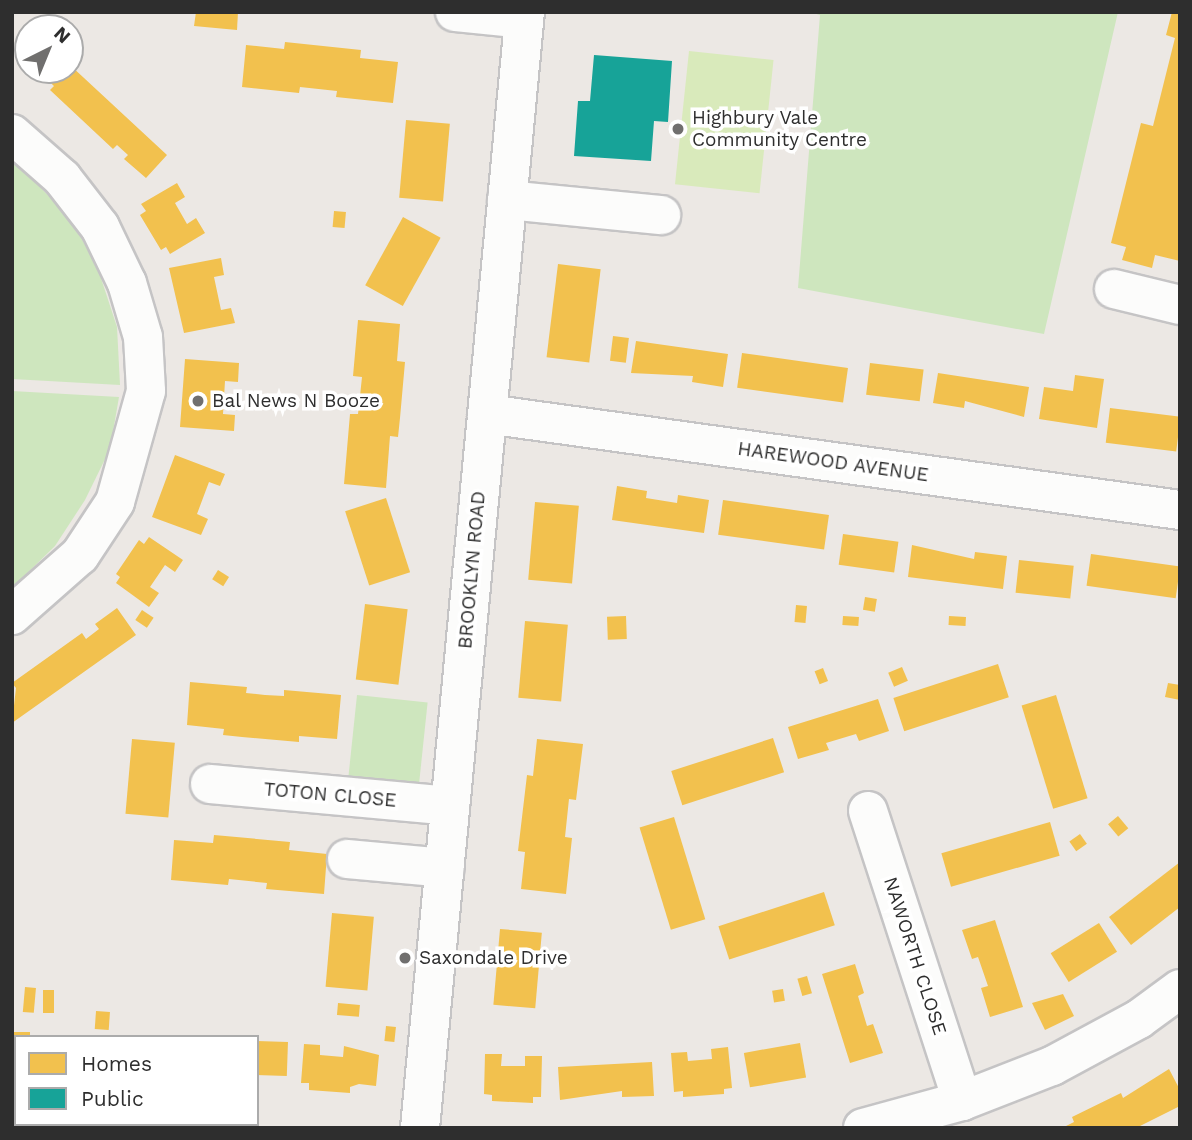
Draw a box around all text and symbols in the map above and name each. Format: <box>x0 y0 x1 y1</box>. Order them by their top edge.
north arrow <box>14 14 84 84</box>
text: N <box>49 22 75 48</box>
place label: Highbury Vale Community Centre <box>692 107 867 151</box>
marker: Highbury Vale Community Centre <box>670 121 686 137</box>
place label: Bal News N Booze <box>212 390 381 412</box>
marker: Bal News N Booze <box>190 393 206 409</box>
street label: HAREWOOD AVENUE <box>736 437 930 487</box>
street label: BROOKLYN ROAD <box>454 490 490 650</box>
street label: TOTON CLOSE <box>263 778 397 812</box>
street label: NAWORTH CLOSE <box>879 874 951 1038</box>
place label: Saxondale Drive <box>419 947 568 969</box>
marker: Saxondale Drive <box>397 950 413 966</box>
legend <box>14 1035 259 1126</box>
text: Homes <box>81 1051 152 1076</box>
text: Public <box>81 1086 144 1111</box>

